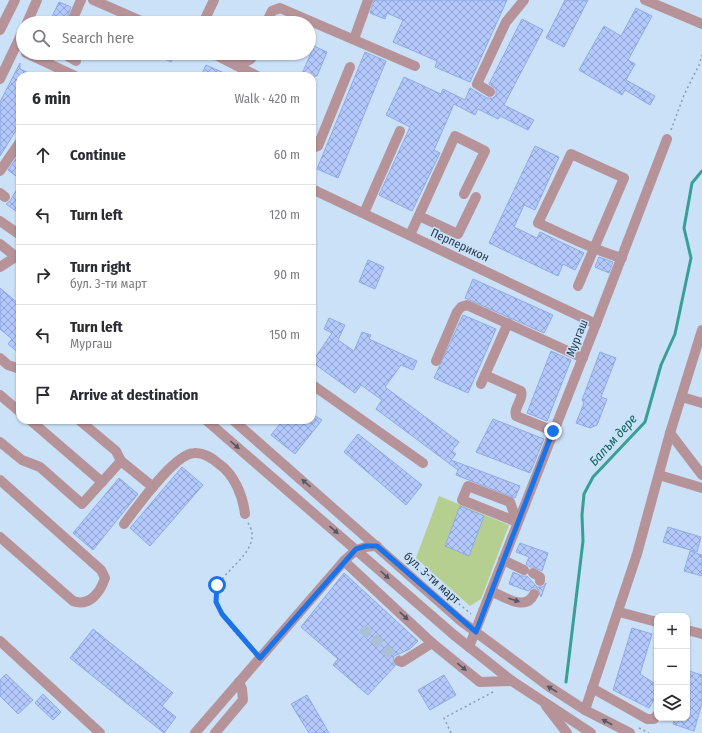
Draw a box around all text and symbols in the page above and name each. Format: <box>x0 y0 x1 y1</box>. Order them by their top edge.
search box <box>16 16 316 60</box>
icon: search <box>30 27 52 49</box>
text: Search here <box>62 29 134 47</box>
text: 6 min <box>32 88 71 109</box>
text: Walk · 420 m <box>234 91 300 106</box>
icon: ahead <box>32 144 54 166</box>
text: Continue <box>70 146 126 164</box>
text: 60 m <box>274 147 300 162</box>
icon: left <box>32 204 54 226</box>
text: Turn left <box>70 206 123 224</box>
text: 120 m <box>269 207 300 222</box>
street label: Перперикон <box>429 225 491 265</box>
text: Turn right <box>70 258 131 276</box>
icon: right <box>32 264 54 286</box>
text: 90 m <box>274 267 300 282</box>
text: бул. 3-ти март <box>70 276 147 291</box>
street label: Мургаш <box>563 317 591 359</box>
text: Turn left <box>70 318 123 336</box>
icon: left <box>32 324 54 346</box>
text: 150 m <box>269 327 300 342</box>
text: Мургаш <box>70 336 112 351</box>
icon: arrive <box>32 384 54 406</box>
text: Arrive at destination <box>70 386 198 404</box>
water label: Балъм дере <box>586 411 640 469</box>
route end <box>544 422 562 440</box>
one-way arrow <box>230 441 241 450</box>
one-way arrow <box>301 479 312 488</box>
one-way arrow <box>329 526 339 535</box>
street label: бул. 3-ти март <box>401 549 463 607</box>
one-way arrow <box>380 571 390 580</box>
route start <box>208 576 226 594</box>
one-way arrow <box>508 597 520 603</box>
one-way arrow <box>398 612 409 621</box>
map controls <box>654 613 690 721</box>
button: + <box>654 613 690 649</box>
button: − <box>654 649 690 685</box>
one-way arrow <box>457 663 467 671</box>
one-way arrow <box>546 685 558 692</box>
button: layers <box>654 685 690 721</box>
one-way arrow <box>601 718 613 725</box>

